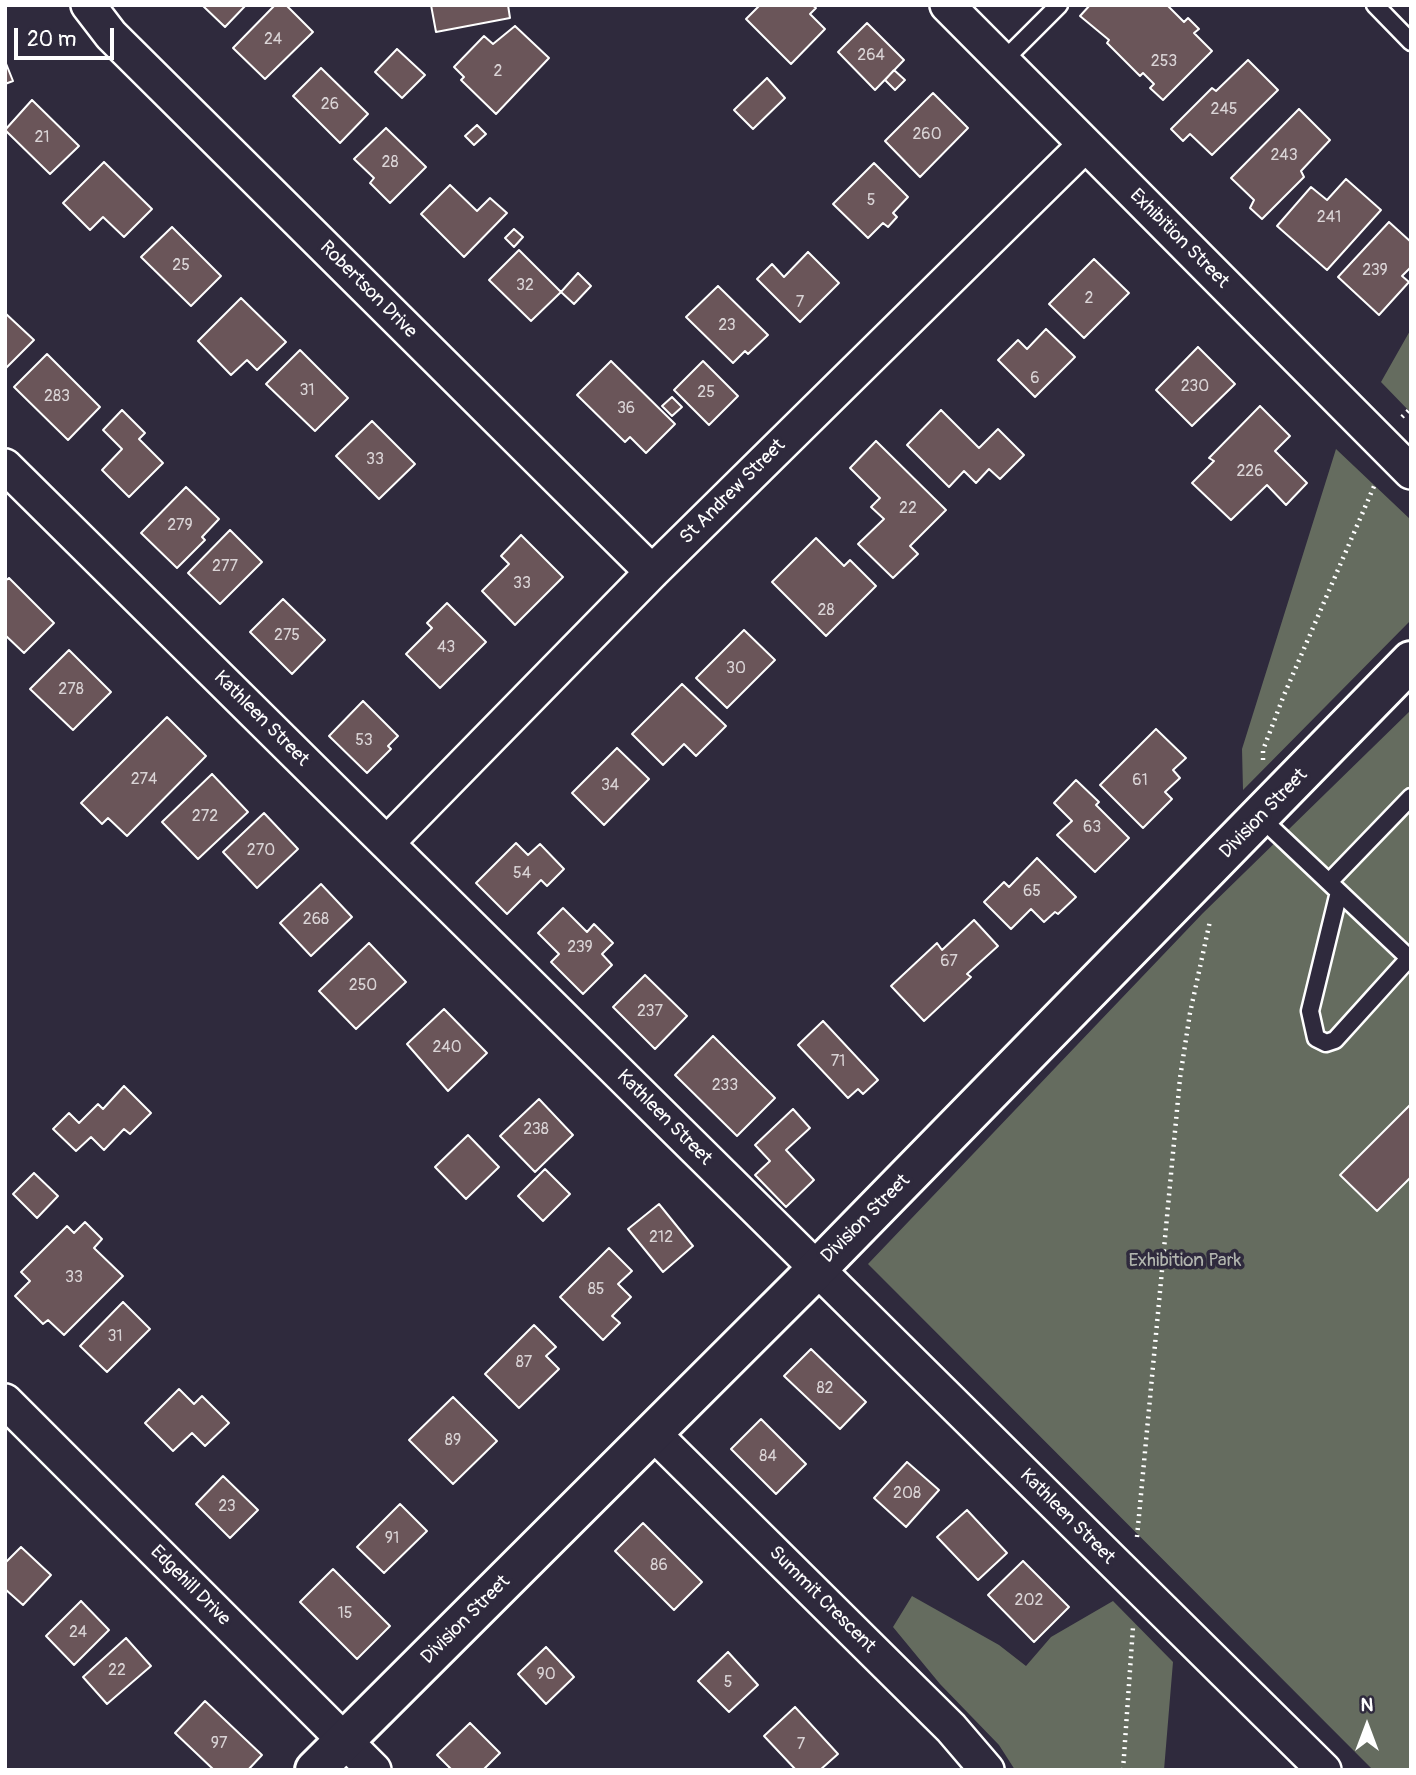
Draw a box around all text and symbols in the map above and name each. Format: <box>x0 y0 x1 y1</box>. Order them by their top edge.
scale bar <box>18 14 117 58</box>
text: 20 m <box>27 26 76 53</box>
house number: 24 <box>264 30 282 50</box>
house number: 264 <box>857 46 885 66</box>
house number: 253 <box>1151 52 1177 72</box>
house number: 2 <box>494 62 502 82</box>
house number: 26 <box>321 95 339 115</box>
house number: 245 <box>1211 100 1237 120</box>
house number: 260 <box>912 125 942 145</box>
house number: 21 <box>34 128 50 148</box>
house number: 243 <box>1270 146 1298 166</box>
house number: 28 <box>381 153 399 173</box>
street label: Exhibition Street <box>1125 185 1233 293</box>
house number: 5 <box>867 191 875 211</box>
house number: 241 <box>1317 208 1341 228</box>
street label: Robertson Drive <box>315 237 421 343</box>
house number: 25 <box>172 256 190 276</box>
house number: 239 <box>1362 261 1388 281</box>
house number: 32 <box>516 276 534 296</box>
house number: 2 <box>1085 289 1093 309</box>
house number: 7 <box>796 293 804 313</box>
house number: 23 <box>718 316 736 336</box>
house number: 6 <box>1030 369 1040 389</box>
house number: 230 <box>1181 377 1209 397</box>
house number: 31 <box>299 381 315 401</box>
house number: 25 <box>697 383 715 403</box>
house number: 283 <box>44 387 70 407</box>
house number: 36 <box>617 399 635 419</box>
street label: St Andrew Street <box>676 435 790 549</box>
house number: 33 <box>366 450 384 470</box>
house number: 226 <box>1236 462 1264 482</box>
house number: 22 <box>899 499 917 519</box>
house number: 279 <box>167 516 193 536</box>
house number: 277 <box>212 557 238 577</box>
house number: 33 <box>513 574 531 594</box>
house number: 28 <box>817 601 835 621</box>
house number: 275 <box>274 626 300 646</box>
house number: 43 <box>437 638 455 658</box>
house number: 30 <box>726 659 746 679</box>
street label: Kathleen Street <box>209 667 313 771</box>
house number: 278 <box>58 680 84 700</box>
house number: 53 <box>355 731 373 751</box>
street label: Division Street <box>1215 764 1313 864</box>
house number: 274 <box>131 770 157 790</box>
house number: 61 <box>1132 771 1148 791</box>
house number: 34 <box>601 776 619 796</box>
house number: 272 <box>192 807 218 827</box>
house number: 63 <box>1083 818 1101 838</box>
house number: 270 <box>247 841 275 861</box>
house number: 54 <box>513 864 531 884</box>
house number: 65 <box>1023 882 1041 902</box>
house number: 268 <box>303 910 329 930</box>
house number: 239 <box>567 938 593 958</box>
house number: 67 <box>940 952 958 972</box>
house number: 250 <box>349 976 377 996</box>
house number: 237 <box>637 1002 663 1022</box>
house number: 240 <box>432 1038 462 1058</box>
house number: 71 <box>831 1052 845 1072</box>
street label: Kathleen Street <box>612 1066 716 1170</box>
house number: 233 <box>712 1076 738 1096</box>
house number: 238 <box>523 1120 549 1140</box>
street label: Division Street <box>817 1170 915 1268</box>
house number: 212 <box>649 1228 673 1248</box>
park label: Exhibition Park <box>1129 1250 1241 1272</box>
house number: 33 <box>65 1268 83 1288</box>
house number: 85 <box>588 1280 604 1300</box>
house number: 31 <box>107 1327 123 1347</box>
house number: 87 <box>516 1353 532 1373</box>
house number: 82 <box>816 1379 834 1399</box>
house number: 89 <box>445 1431 461 1451</box>
house number: 84 <box>759 1447 777 1467</box>
street label: Kathleen Street <box>1015 1465 1119 1569</box>
house number: 208 <box>893 1484 921 1504</box>
house number: 23 <box>218 1497 236 1517</box>
house number: 91 <box>385 1529 399 1549</box>
street label: Edgehill Drive <box>145 1541 235 1631</box>
street label: Summit Crescent <box>764 1542 880 1658</box>
house number: 86 <box>650 1556 668 1576</box>
street label: Division Street <box>417 1571 515 1669</box>
house number: 202 <box>1015 1591 1043 1611</box>
house number: 15 <box>338 1604 352 1624</box>
house number: 24 <box>69 1623 87 1643</box>
house number: 22 <box>108 1661 126 1681</box>
house number: 90 <box>536 1665 556 1685</box>
house number: 5 <box>724 1673 732 1693</box>
north arrow <box>1332 1691 1402 1761</box>
text: N <box>1361 1693 1373 1717</box>
house number: 97 <box>211 1734 227 1754</box>
house number: 7 <box>797 1735 805 1755</box>

